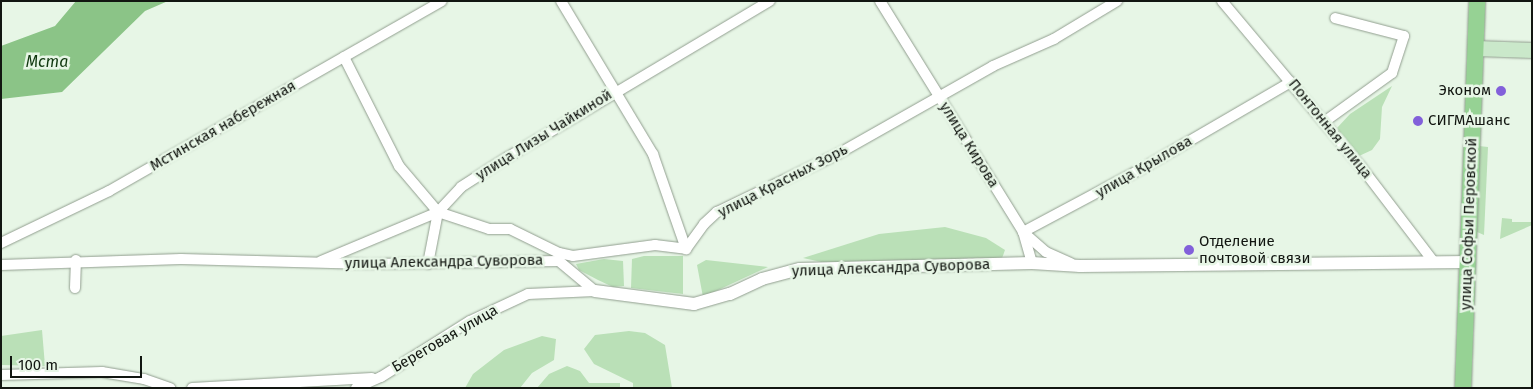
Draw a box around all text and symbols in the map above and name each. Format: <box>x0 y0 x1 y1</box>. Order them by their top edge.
water label: Мста <box>26 52 68 72</box>
street label: Понтонная улица <box>1284 76 1376 182</box>
street label: Мстинская набережная <box>147 77 299 175</box>
place label: Эконом <box>1439 82 1491 100</box>
marker: Эконом <box>1495 85 1507 97</box>
street label: улица Лизы Чайкиной <box>473 86 615 184</box>
street label: улица Кирова <box>935 99 1003 191</box>
place label: СИГМАшанс <box>1428 112 1510 130</box>
marker: СИГМАшанс <box>1412 115 1424 127</box>
street label: улица Крылова <box>1093 132 1195 202</box>
street label: улица Софьи Перовской <box>1457 137 1481 311</box>
street label: улица Красных Зорь <box>715 141 851 221</box>
place label: Отделение почтовой связи <box>1199 232 1311 267</box>
marker: Отделение почтовой связи <box>1183 244 1195 256</box>
street label: улица Александра Суворова <box>345 251 543 273</box>
street label: улица Александра Суворова <box>791 256 991 280</box>
street label: Береговая улица <box>389 301 501 377</box>
scale bar <box>12 346 145 378</box>
text: 100 m <box>18 356 58 374</box>

